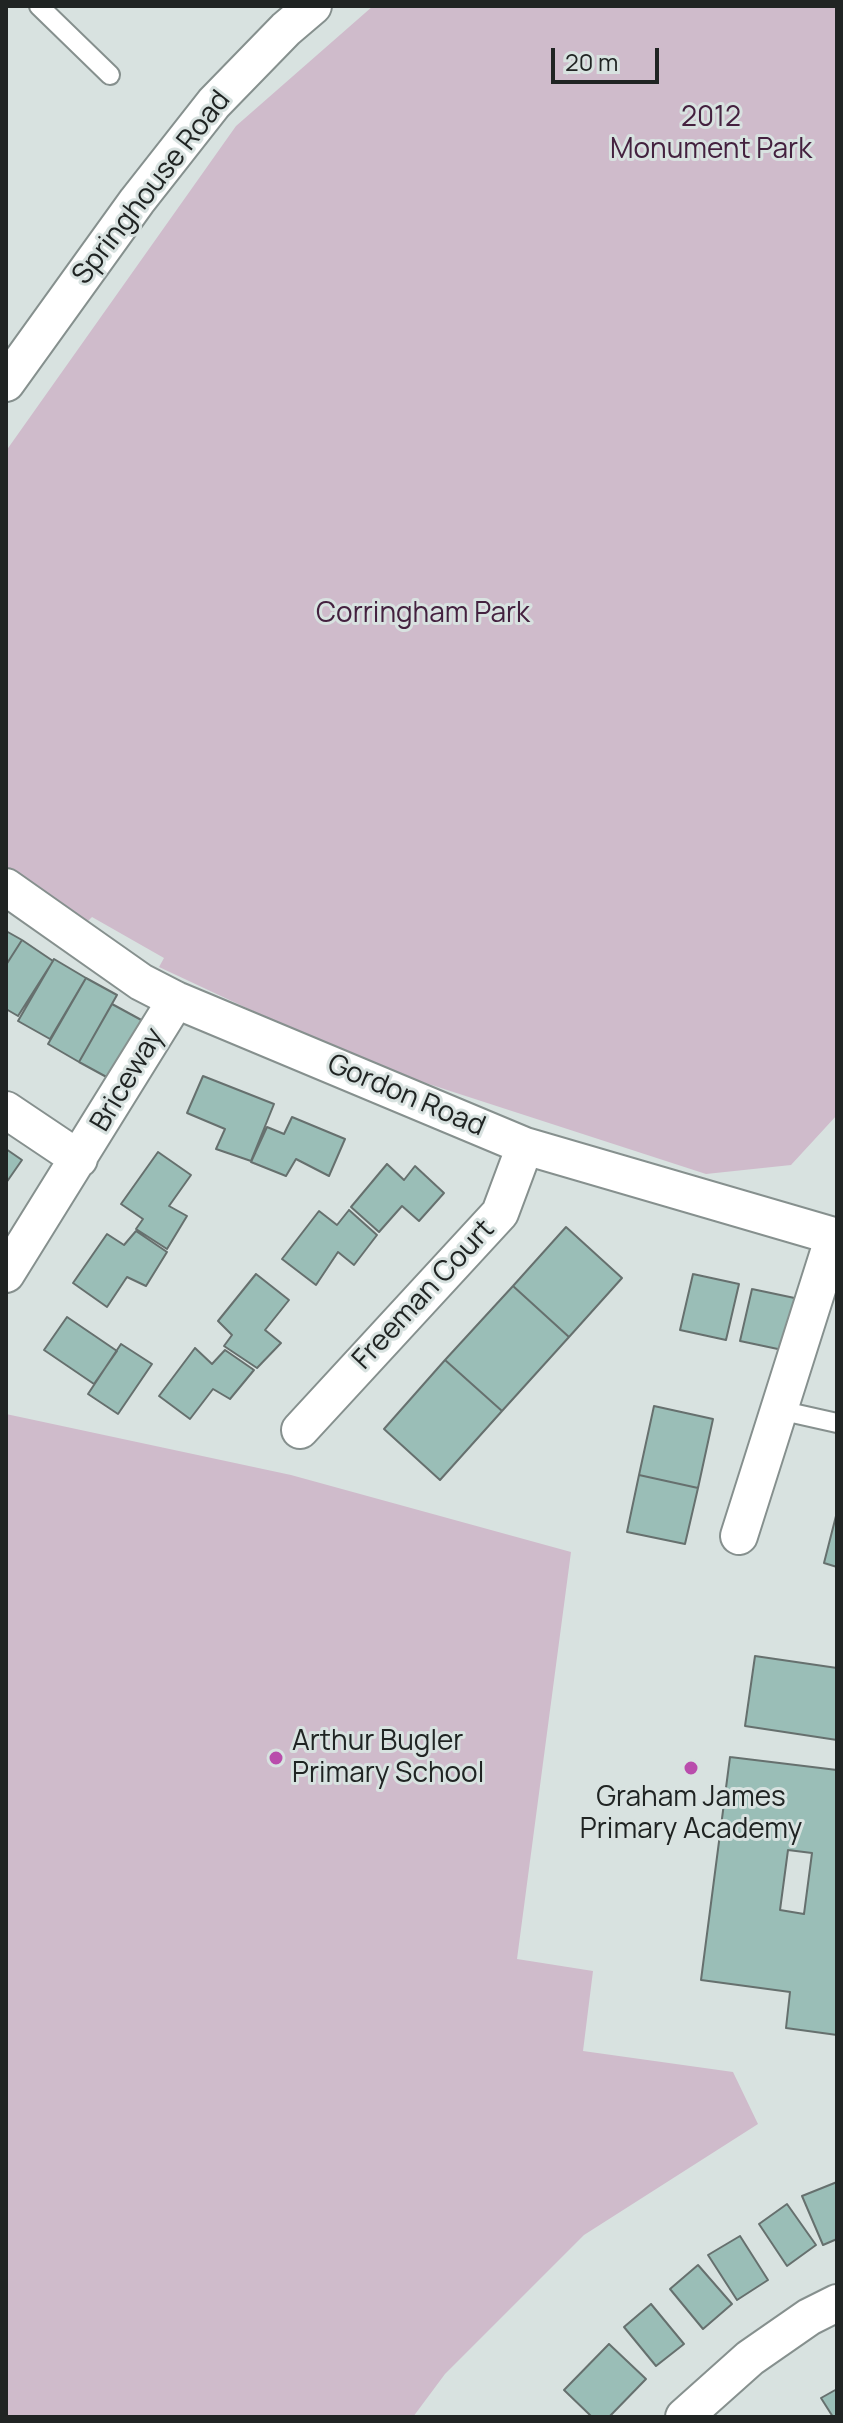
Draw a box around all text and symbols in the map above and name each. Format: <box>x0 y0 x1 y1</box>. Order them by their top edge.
scale bar <box>555 32 663 82</box>
text: 20 m <box>565 45 618 78</box>
street label: Springhouse Road <box>66 84 238 292</box>
park label: 2012 Monument Park <box>610 101 812 167</box>
park label: Corringham Park <box>316 597 530 631</box>
street label: Briceway <box>84 1022 172 1138</box>
street label: Gordon Road <box>322 1048 490 1144</box>
street label: Freeman Court <box>346 1213 502 1377</box>
place label: Arthur Bugler Primary School <box>292 1725 484 1791</box>
marker: Arthur Bugler Primary School <box>267 1749 285 1767</box>
marker: Graham James Primary Academy <box>682 1759 700 1777</box>
place label: Graham James Primary Academy <box>580 1781 802 1847</box>

